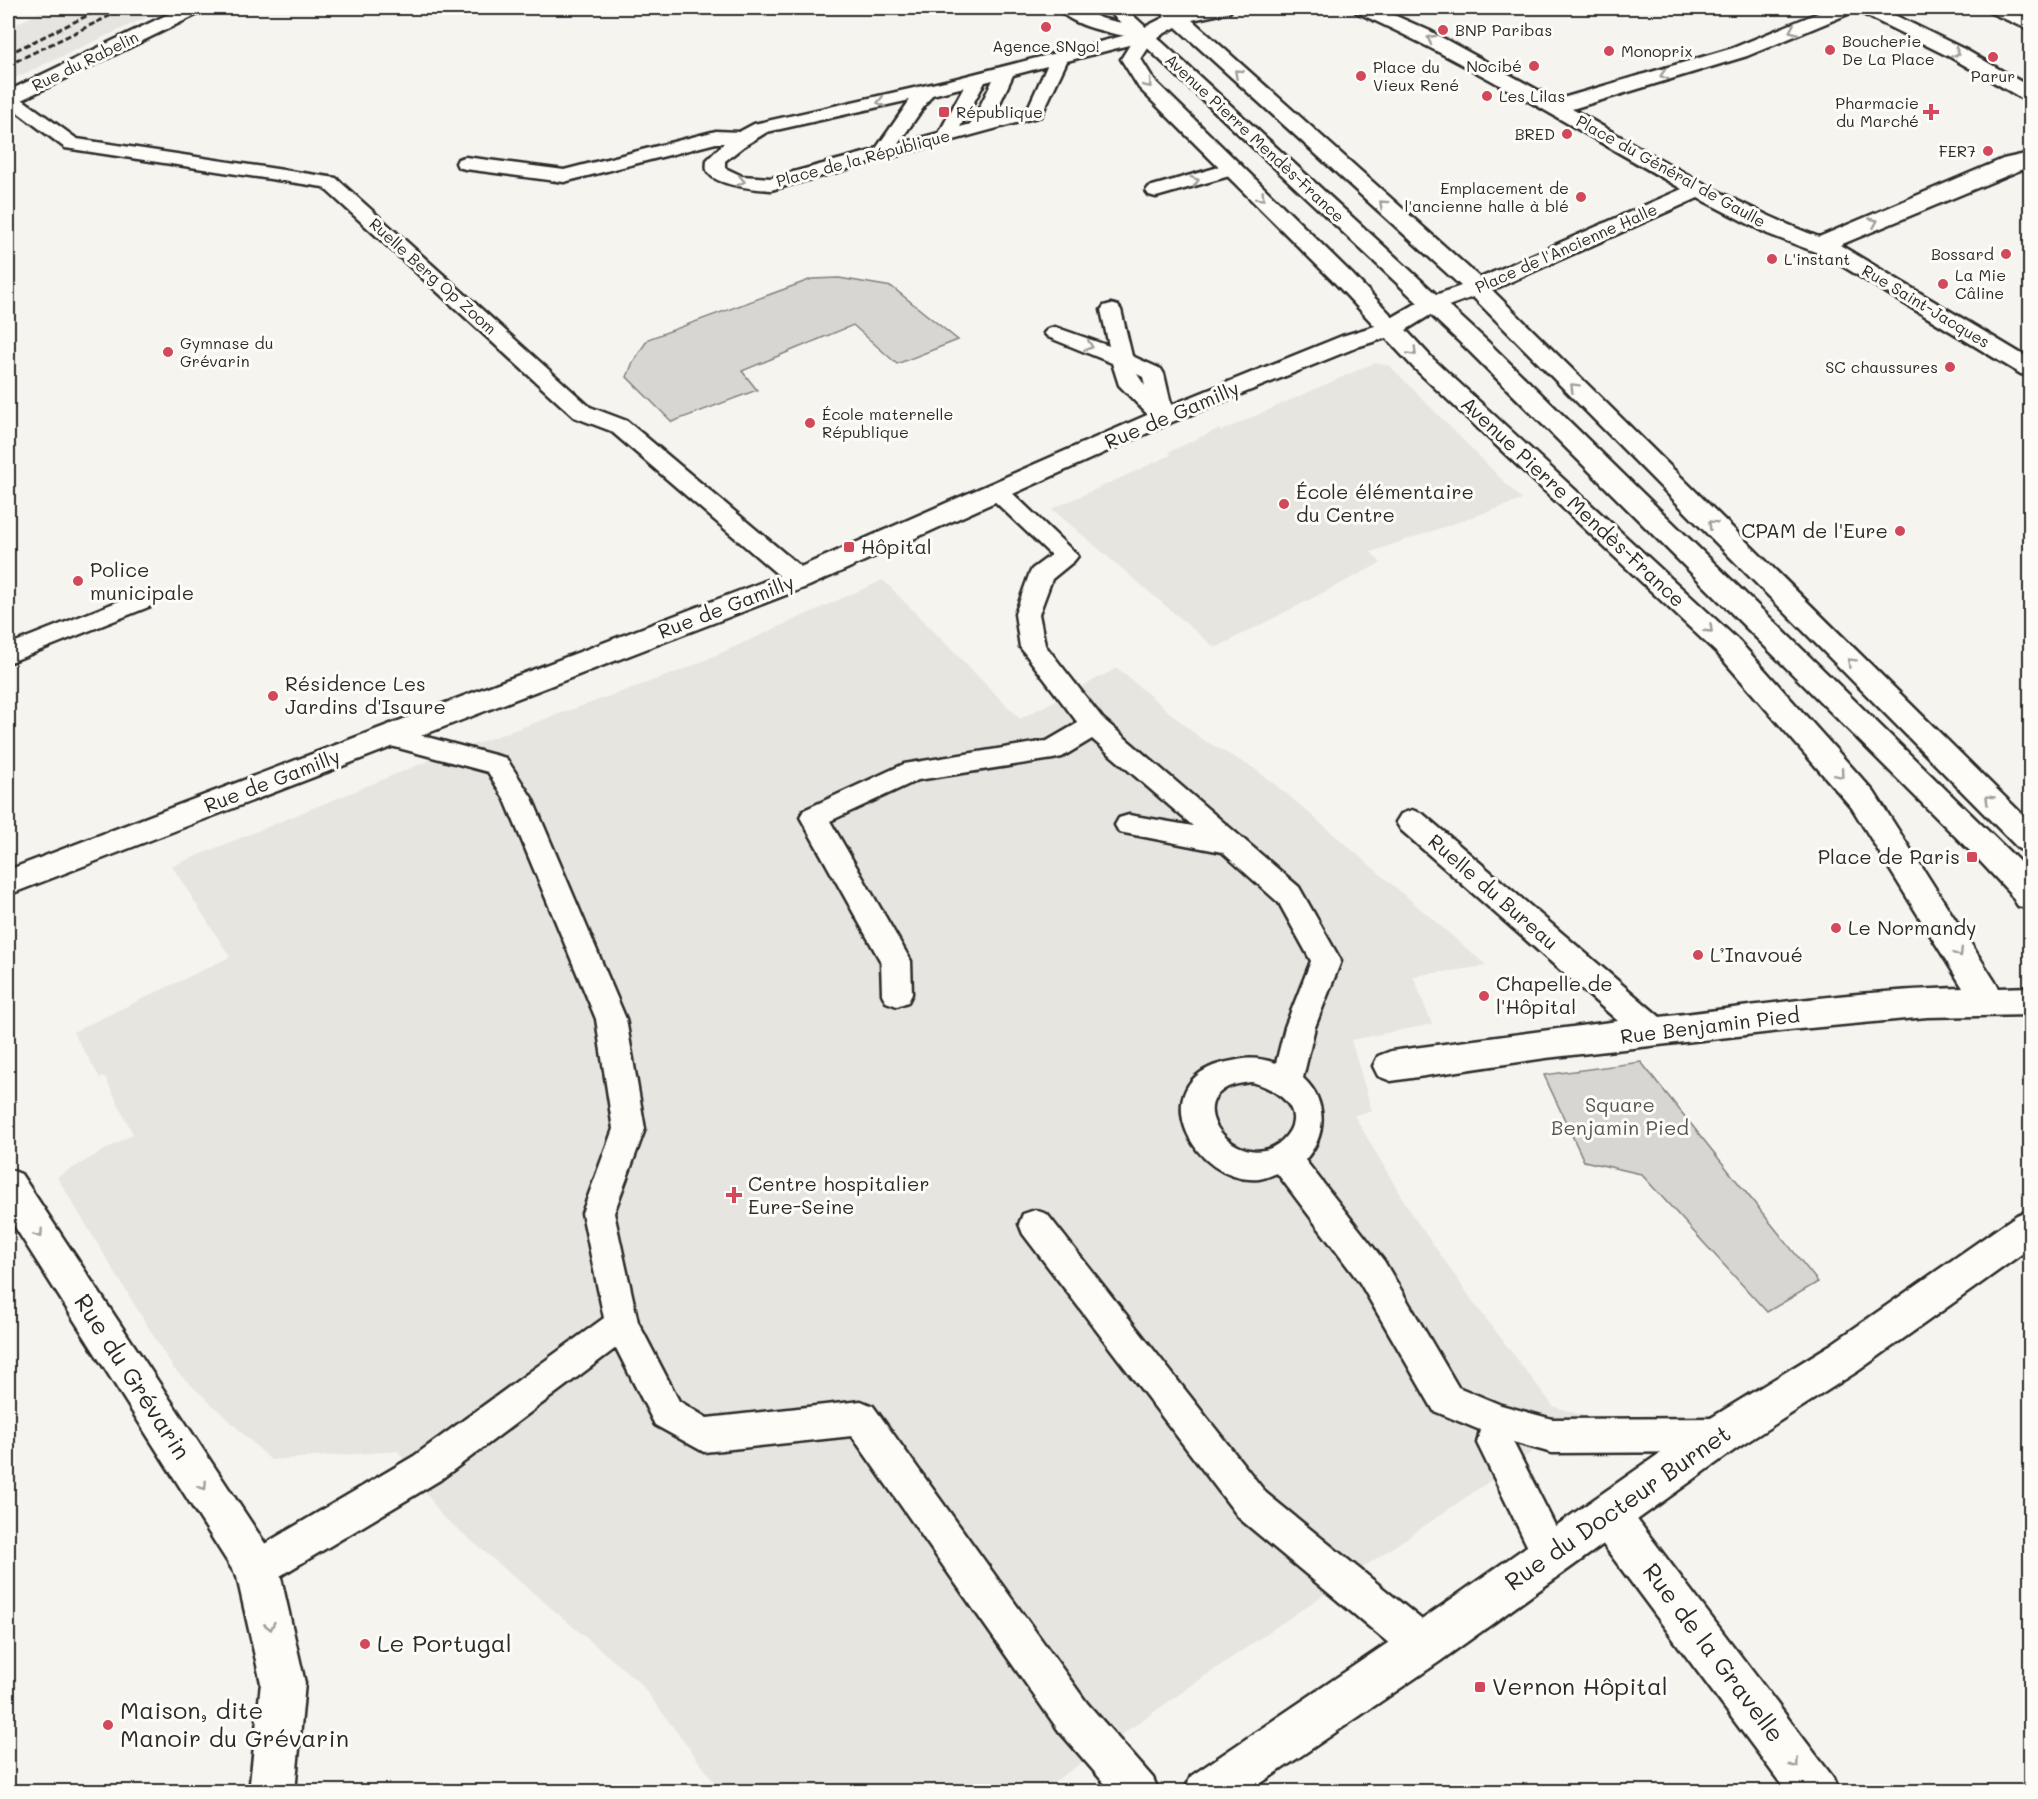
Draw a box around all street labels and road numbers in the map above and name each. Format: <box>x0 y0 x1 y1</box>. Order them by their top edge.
street label: Rue du Rabelin <box>28 26 142 95</box>
street label: Avenue Pierre Mendès-France <box>1161 49 1349 226</box>
street label: Place du Général de Gaulle <box>1573 110 1770 232</box>
street label: Place de la République <box>774 124 952 191</box>
street label: Place de l'Ancienne Halle <box>1471 198 1660 297</box>
street label: Ruelle Berg Op Zoom <box>365 213 501 338</box>
street label: Rue Saint-Jacques <box>1859 259 1994 352</box>
street label: Rue de Gamilly <box>1100 374 1243 454</box>
street label: Avenue Pierre Mendès-France <box>1456 390 1691 612</box>
street label: Rue de Gamilly <box>654 568 797 644</box>
street label: Rue de Gamilly <box>200 742 343 818</box>
street label: Ruelle du Bureau <box>1423 828 1564 955</box>
street label: Rue Benjamin Pied <box>1619 1001 1801 1049</box>
street label: Rue du Grévarin <box>68 1287 198 1465</box>
street label: Rue du Docteur Burnet <box>1498 1417 1736 1597</box>
street label: Rue de la Gravelle <box>1637 1556 1792 1748</box>

